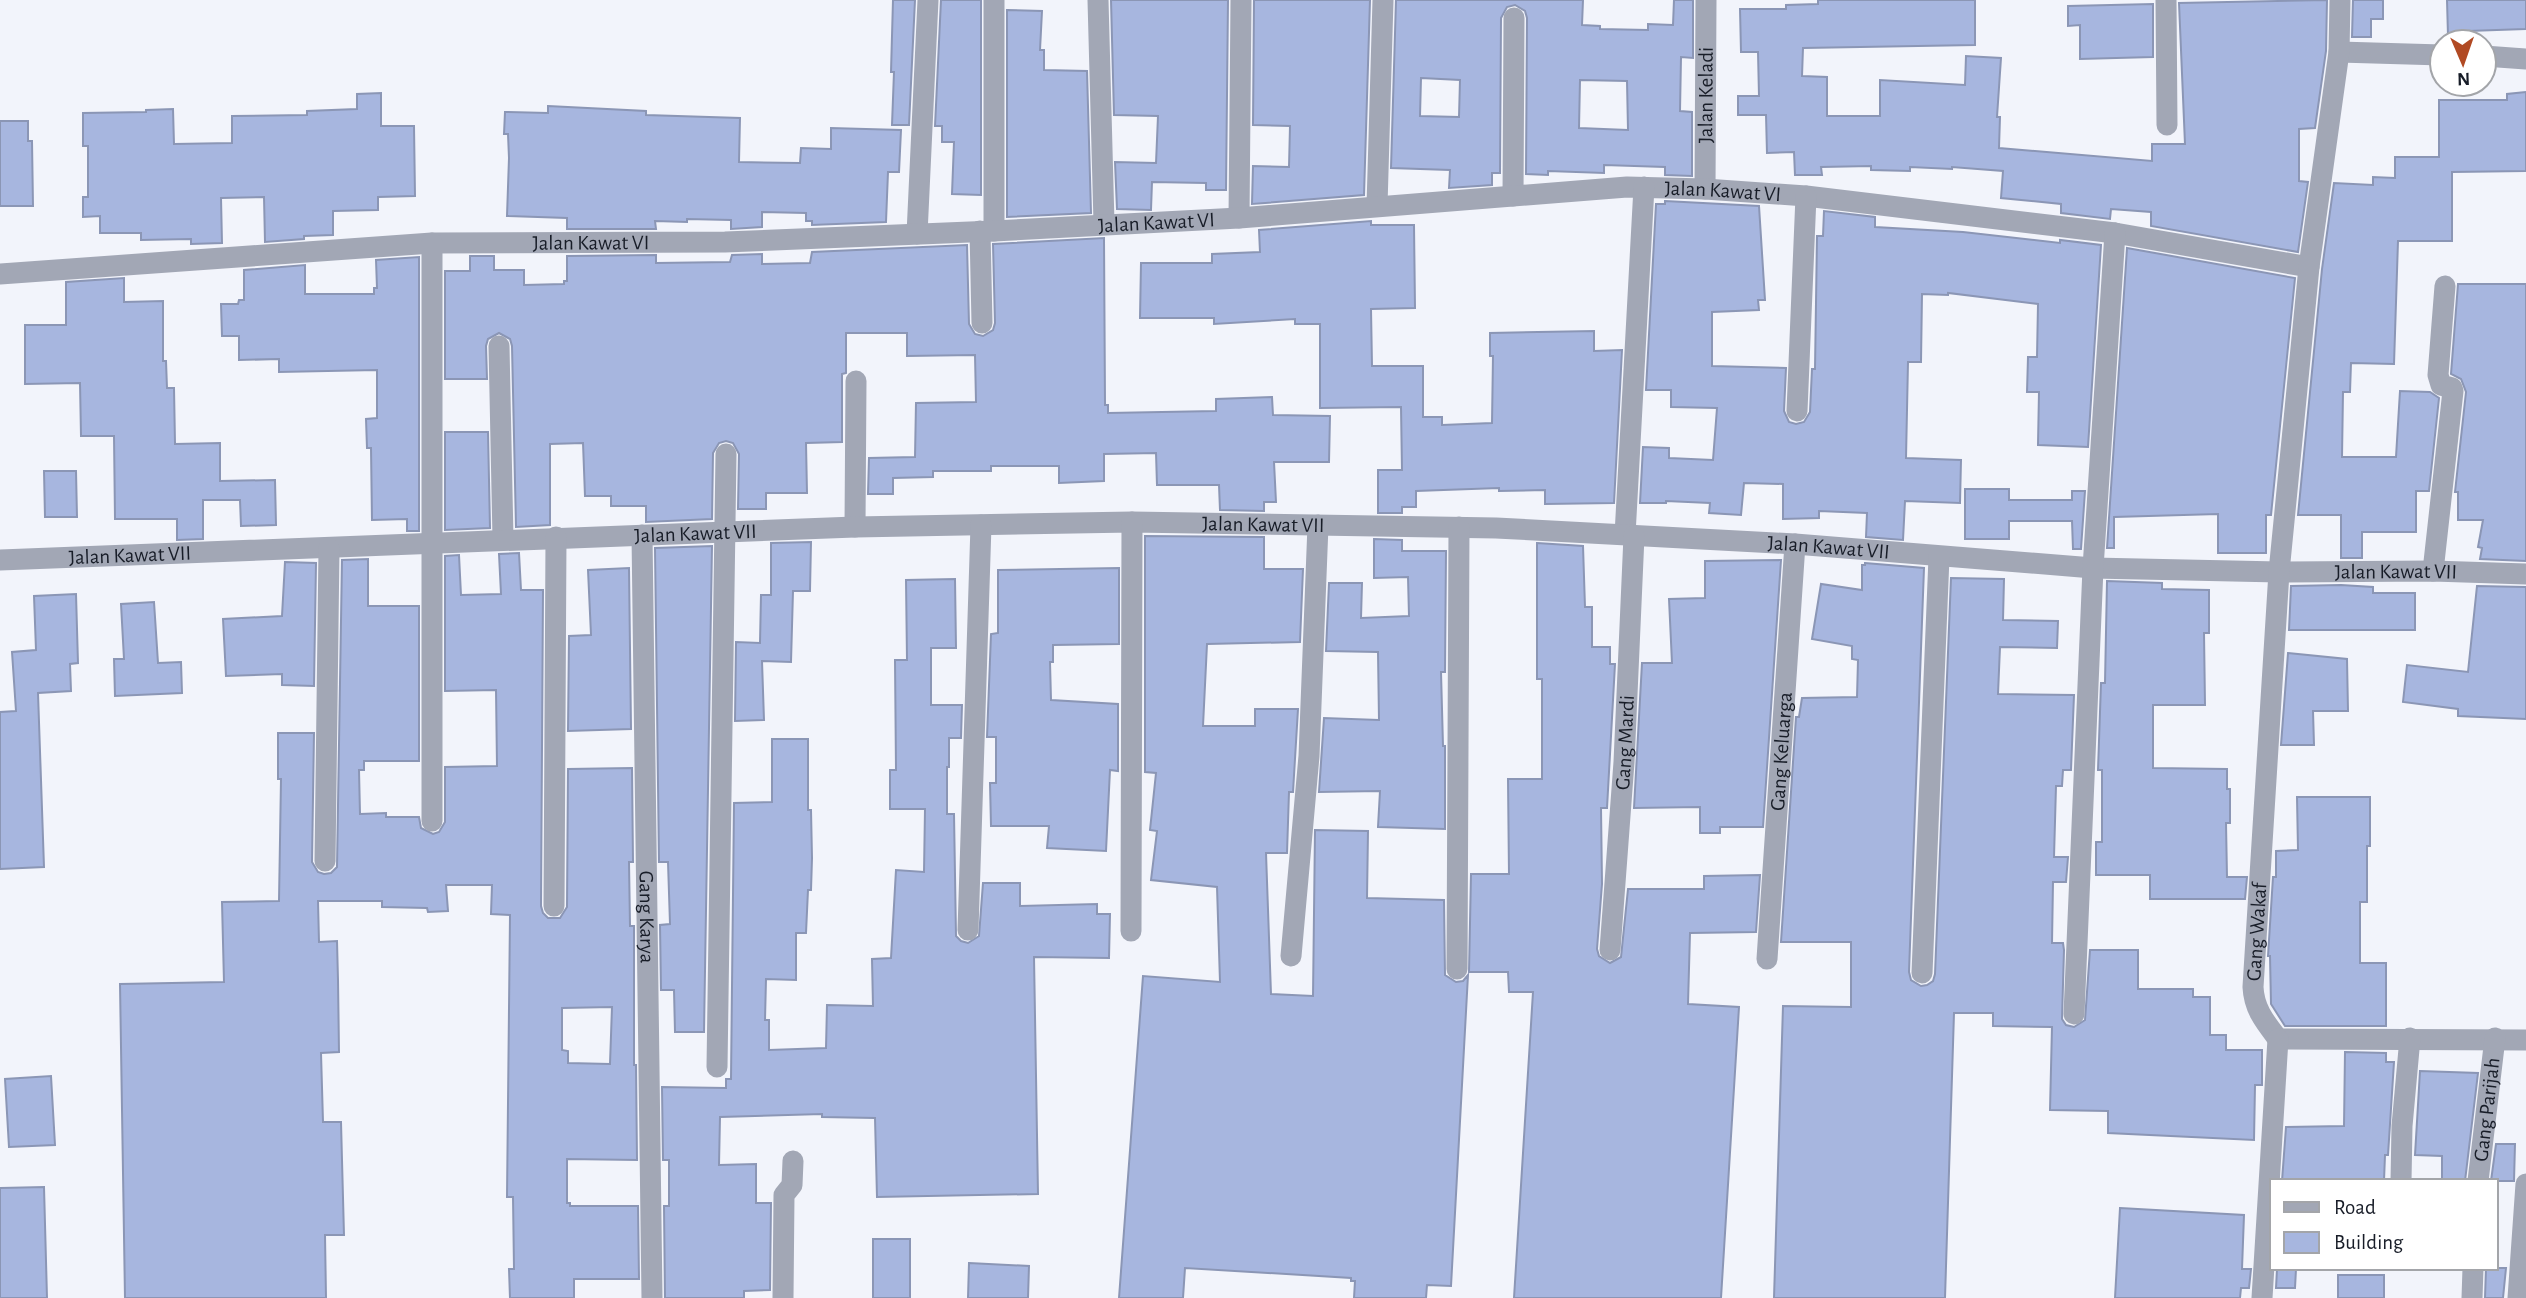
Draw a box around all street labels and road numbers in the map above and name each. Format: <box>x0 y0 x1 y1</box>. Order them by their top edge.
street label: Jalan Keladi <box>1695 47 1716 143</box>
street label: Jalan Kawat VI <box>1664 177 1782 205</box>
street label: Jalan Kawat VI <box>1098 209 1215 236</box>
street label: Jalan Kawat VI <box>532 232 649 253</box>
street label: Jalan Kawat VII <box>1202 513 1325 536</box>
street label: Jalan Kawat VII <box>634 520 757 546</box>
street label: Jalan Kawat VII <box>1767 532 1891 562</box>
street label: Jalan Kawat VII <box>68 542 191 568</box>
street label: Jalan Kawat VII <box>2335 560 2457 582</box>
street label: Gang Keluarga <box>1767 691 1796 812</box>
street label: Gang Mardi <box>1611 695 1637 791</box>
street label: Gang Karya <box>636 871 658 964</box>
street label: Gang Wakaf <box>2243 880 2270 982</box>
street label: Gang Parijah <box>2470 1056 2503 1163</box>

